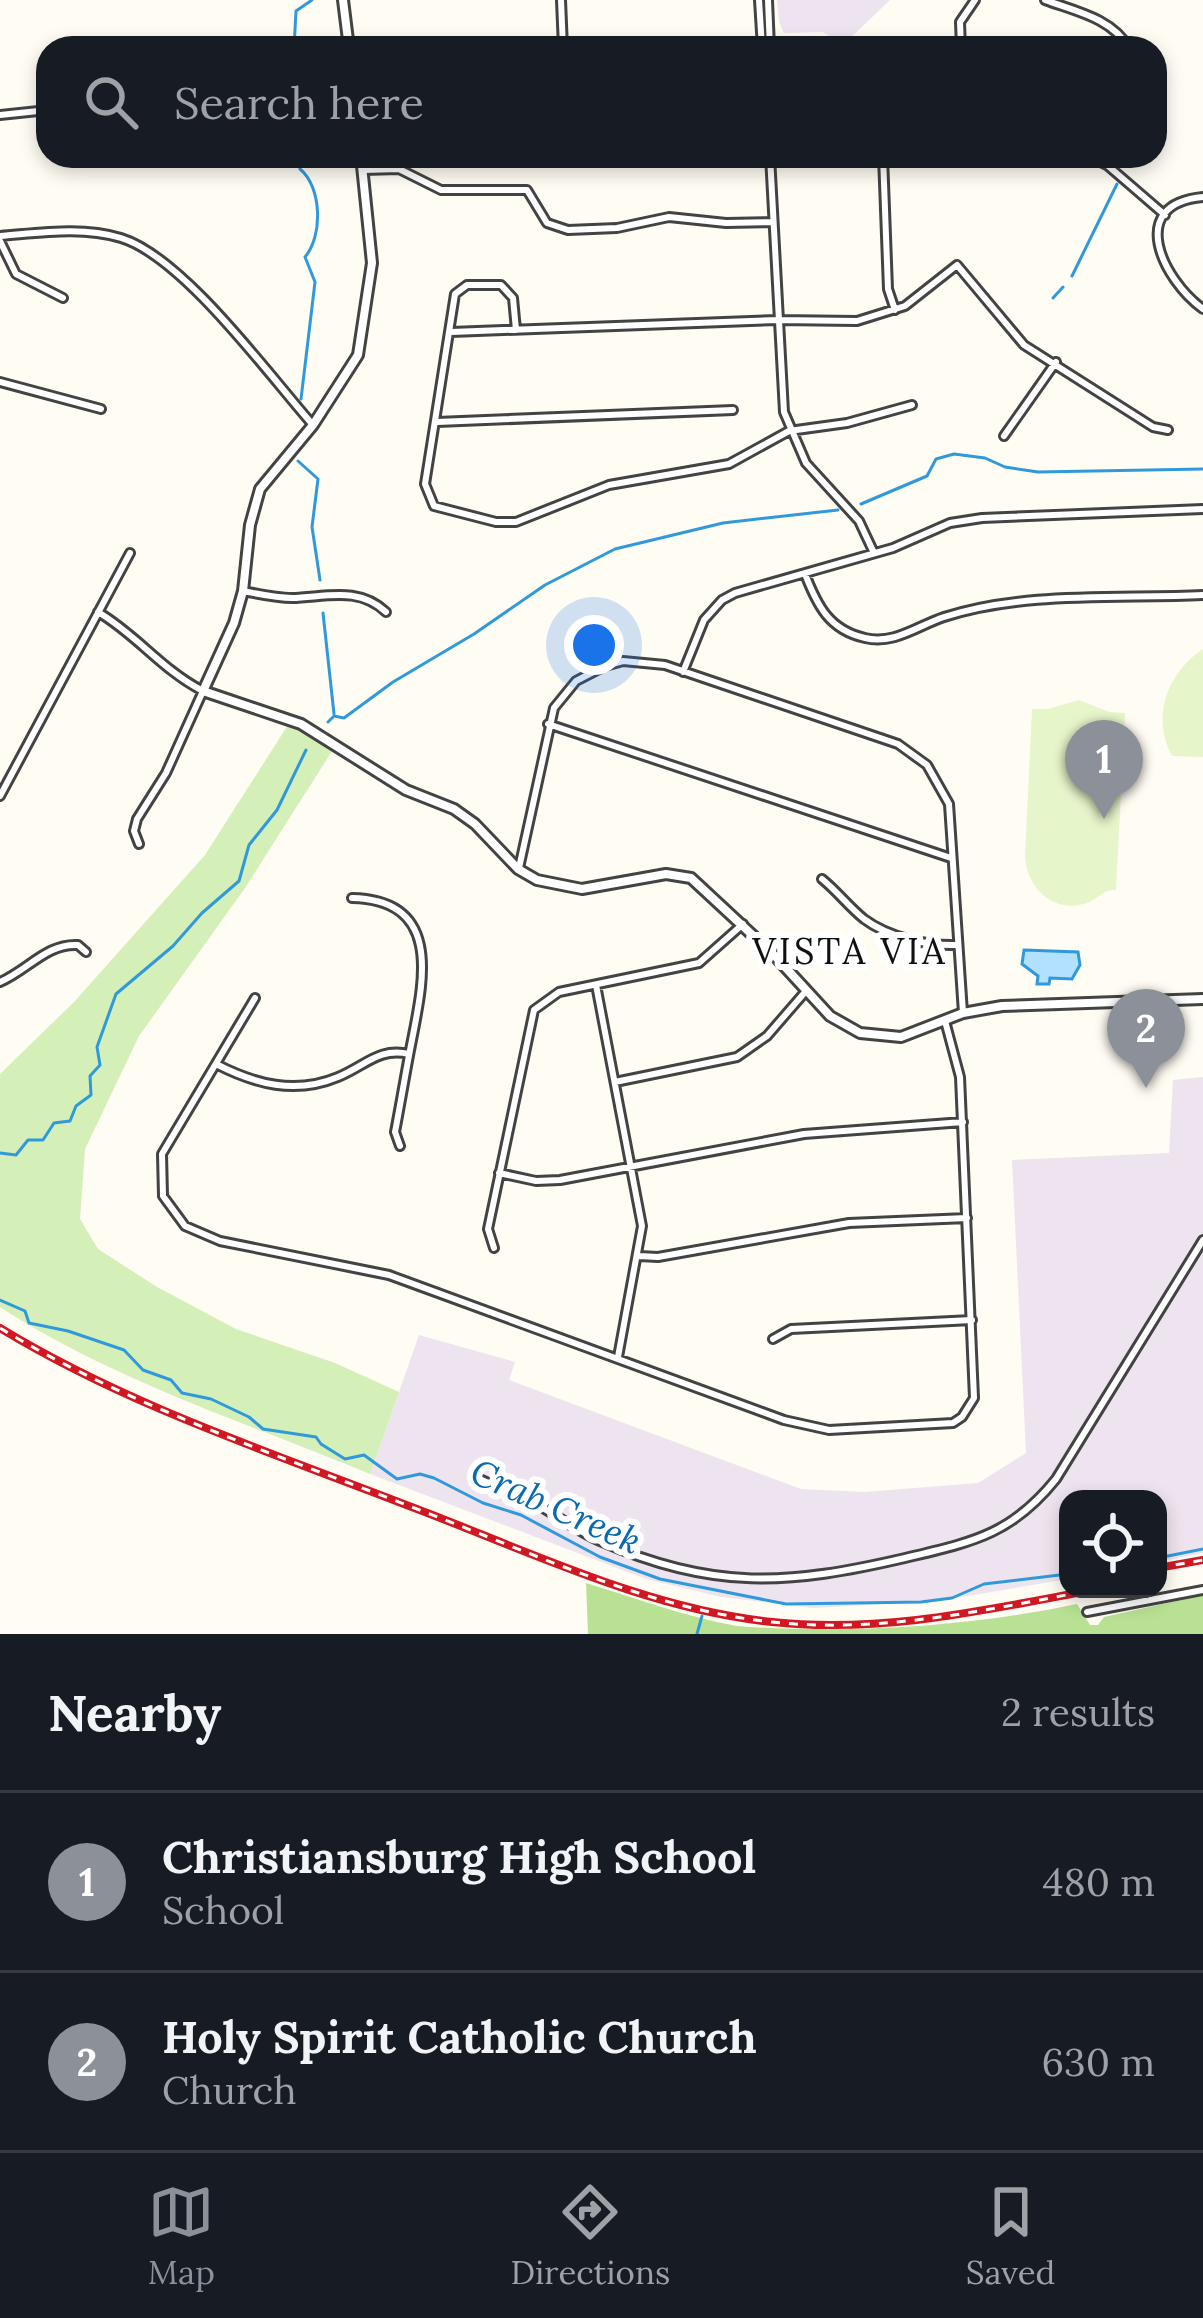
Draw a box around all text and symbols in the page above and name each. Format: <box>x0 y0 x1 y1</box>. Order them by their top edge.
search box <box>36 36 1167 168</box>
icon: search <box>78 69 144 135</box>
text: Search here <box>174 74 424 131</box>
your location <box>564 615 624 675</box>
pin: 1 <box>1065 720 1143 819</box>
district label: VISTA VIA <box>751 928 948 974</box>
pin: 2 <box>1107 989 1185 1088</box>
water label: Crab Creek <box>464 1448 648 1564</box>
map controls <box>1059 1490 1167 1598</box>
button: locate <box>1059 1490 1167 1598</box>
text: Nearby <box>48 1680 221 1745</box>
text: 2 results <box>1001 1687 1155 1737</box>
text: Christiansburg High School <box>162 1828 756 1885</box>
text: 1 <box>79 1857 95 1907</box>
text: 480 m <box>1043 1857 1155 1907</box>
text: School <box>162 1885 284 1935</box>
text: Holy Spirit Catholic Church <box>162 2008 757 2065</box>
text: 2 <box>77 2037 97 2087</box>
text: 630 m <box>1041 2037 1155 2087</box>
text: Church <box>162 2065 297 2115</box>
tab: Map <box>148 2179 215 2293</box>
tab: Directions <box>511 2179 670 2293</box>
tab: Saved <box>966 2179 1055 2293</box>

